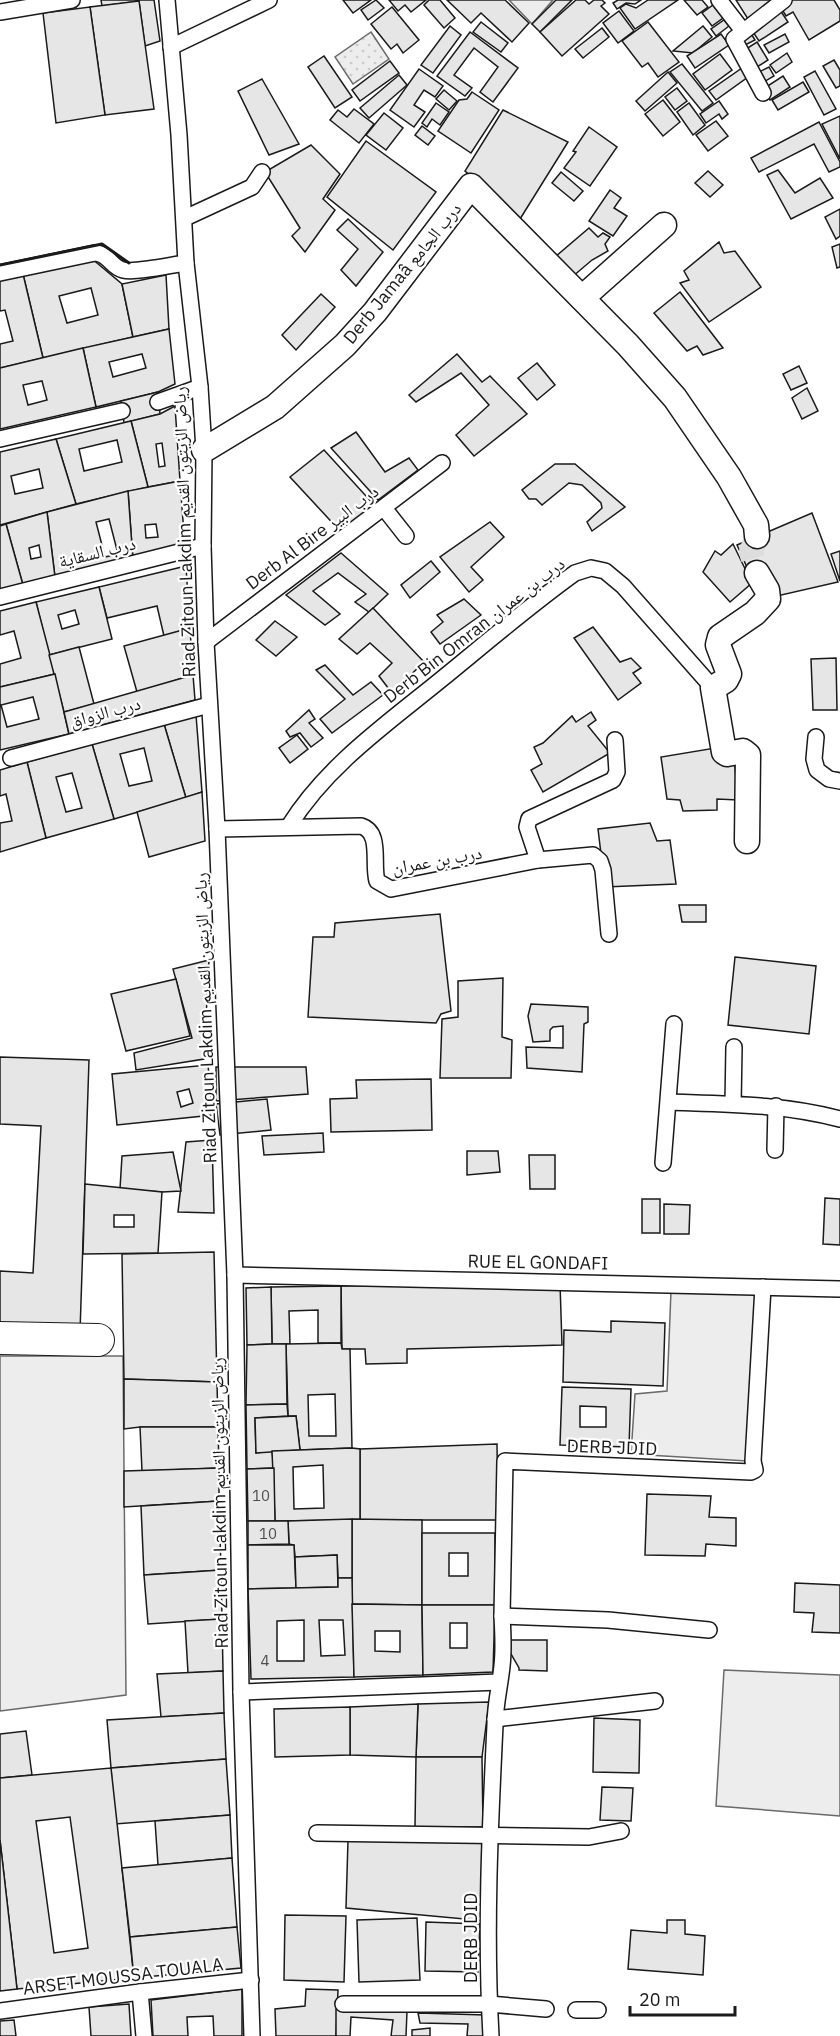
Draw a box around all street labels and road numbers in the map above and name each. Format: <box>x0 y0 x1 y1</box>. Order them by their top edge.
street label: Derb Jamaâ درب الجامع <box>338 198 467 349</box>
street label: Riad Zitoun Lakdim رياض الزيتون القديم <box>167 386 202 678</box>
street label: Derb Al Bire درب البير <box>241 480 383 594</box>
street label: درب السقاية <box>56 531 138 573</box>
street label: Derb Bin Omran درب بن عمران <box>379 552 569 708</box>
street label: درب الزواق <box>67 692 143 732</box>
street label: درب بن عمران <box>390 841 484 879</box>
street label: Riad Zitoun Lakdim رياض الزيتون القديم <box>188 872 223 1164</box>
street label: RUE EL GONDAFI <box>467 1249 609 1275</box>
street label: Riad Zitoun Lakdim رياض الزيتون القديم <box>205 1357 234 1649</box>
street label: DERB JDID <box>566 1434 658 1460</box>
street label: DERB JDID <box>459 1893 482 1983</box>
street label: ARSET MOUSSA TOUALA <box>21 1952 225 2000</box>

